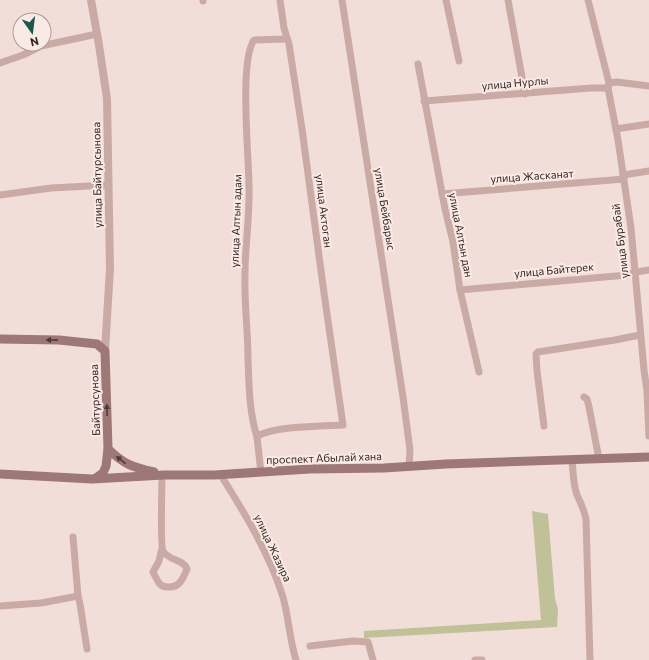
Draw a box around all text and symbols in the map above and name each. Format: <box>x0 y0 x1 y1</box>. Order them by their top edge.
north arrow <box>12 12 52 52</box>
text: N <box>29 35 40 49</box>
street label: улица Нурлы <box>481 73 549 92</box>
street label: улица Байтурсынова <box>89 122 104 228</box>
street label: улица Жасканат <box>490 166 574 185</box>
street label: улица Бейбарыс <box>373 167 398 251</box>
street label: улица Актоган <box>314 173 335 249</box>
street label: улица Алтын адам <box>227 174 244 268</box>
street label: улица Алтын дан <box>447 191 476 278</box>
street label: улица Бурабай <box>608 203 631 279</box>
street label: улица Байтерек <box>513 260 595 279</box>
one-way arrow <box>45 337 58 343</box>
street label: Байтурсунова <box>87 364 102 436</box>
one-way arrow <box>104 403 110 416</box>
street label: проспект Абылай хана <box>266 449 382 466</box>
one-way arrow <box>116 456 127 464</box>
street label: улица Жазира <box>252 512 295 584</box>

